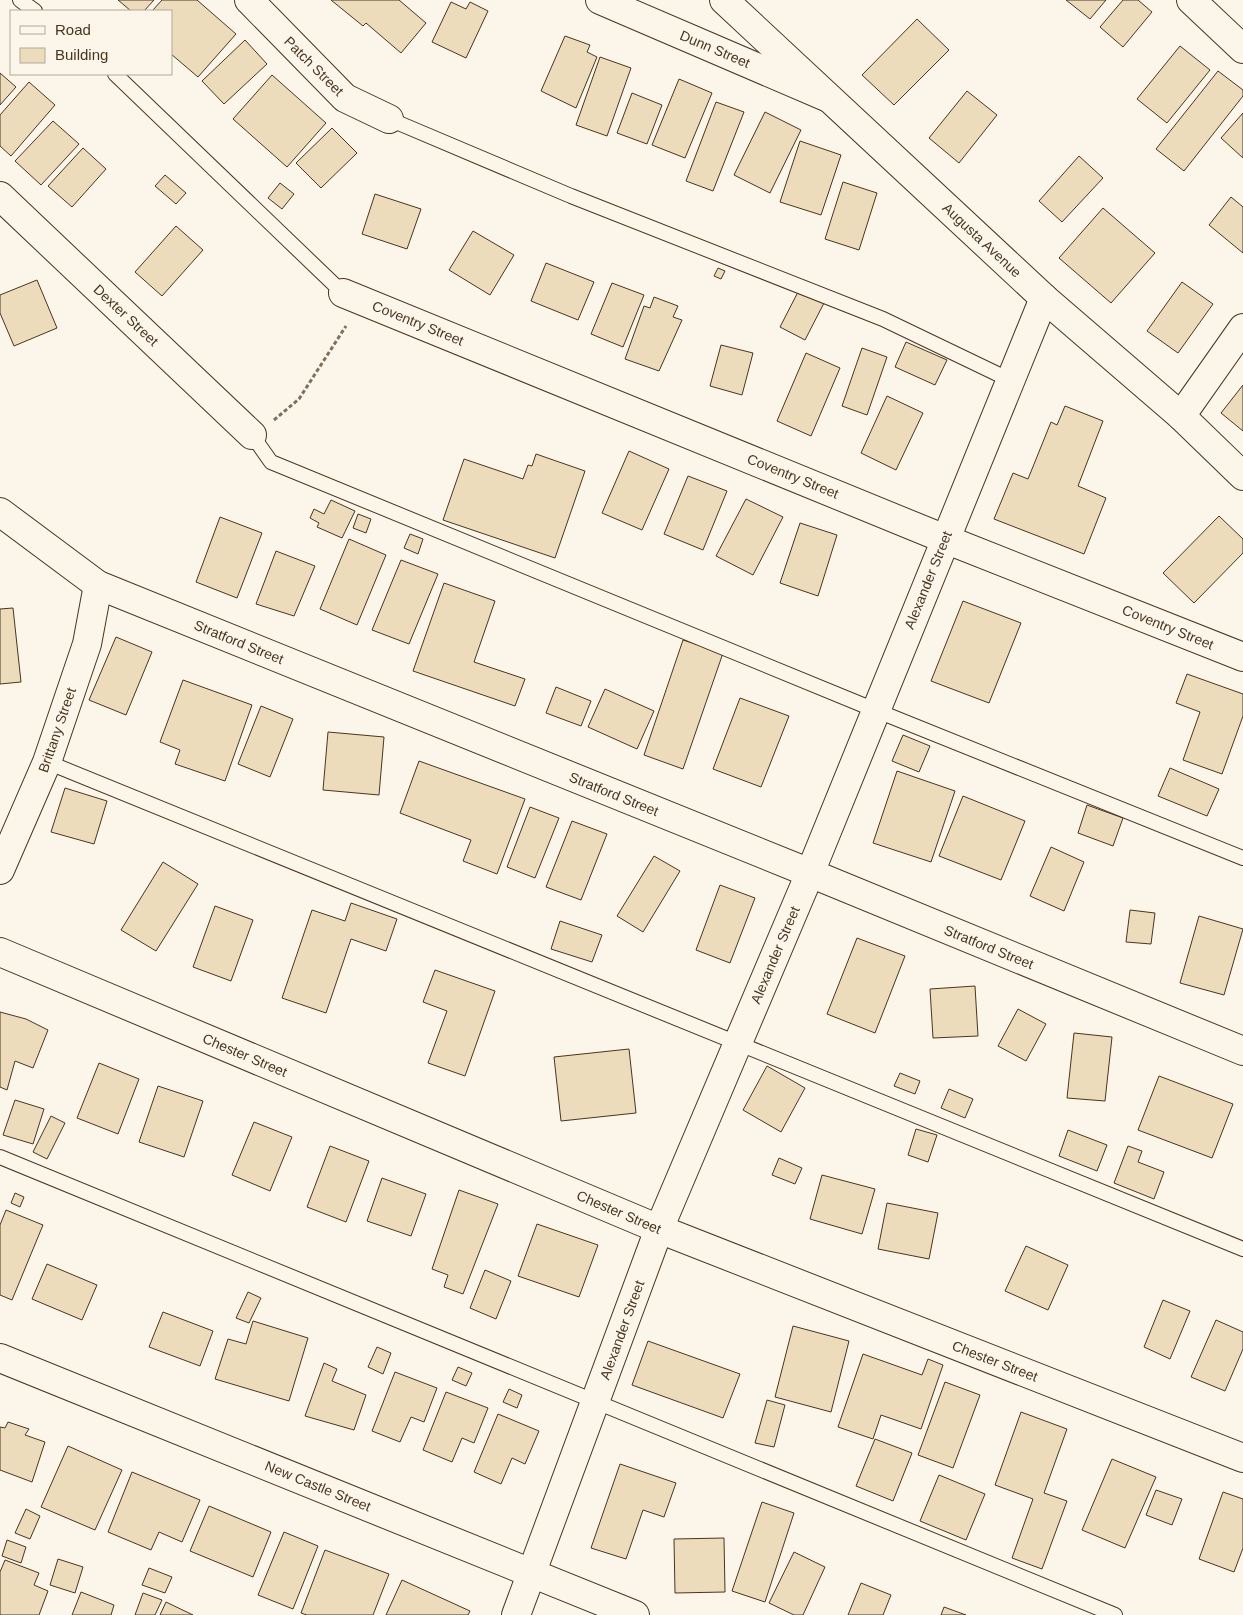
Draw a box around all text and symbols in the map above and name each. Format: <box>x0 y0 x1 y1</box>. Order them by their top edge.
legend <box>10 10 172 75</box>
text: Road <box>55 21 91 38</box>
street label: Dunn Street <box>677 27 753 71</box>
street label: Patch Street <box>281 33 347 99</box>
text: Building <box>55 46 108 63</box>
street label: Augusta Avenue <box>939 199 1025 281</box>
street label: Dexter Street <box>90 281 162 349</box>
street label: Coventry Street <box>370 297 466 349</box>
street label: Coventry Street <box>745 450 841 502</box>
street label: Alexander Street <box>901 529 955 631</box>
street label: Coventry Street <box>1120 601 1216 653</box>
street label: Stratford Street <box>192 617 286 667</box>
street label: Brittany Street <box>35 685 79 775</box>
street label: Stratford Street <box>567 769 661 819</box>
street label: Alexander Street <box>747 904 803 1006</box>
street label: Stratford Street <box>942 922 1036 972</box>
street label: Chester Street <box>200 1030 290 1080</box>
street label: Chester Street <box>574 1187 664 1237</box>
street label: Alexander Street <box>597 1278 647 1382</box>
street label: Chester Street <box>950 1337 1040 1385</box>
street label: New Castle Street <box>263 1457 373 1515</box>

